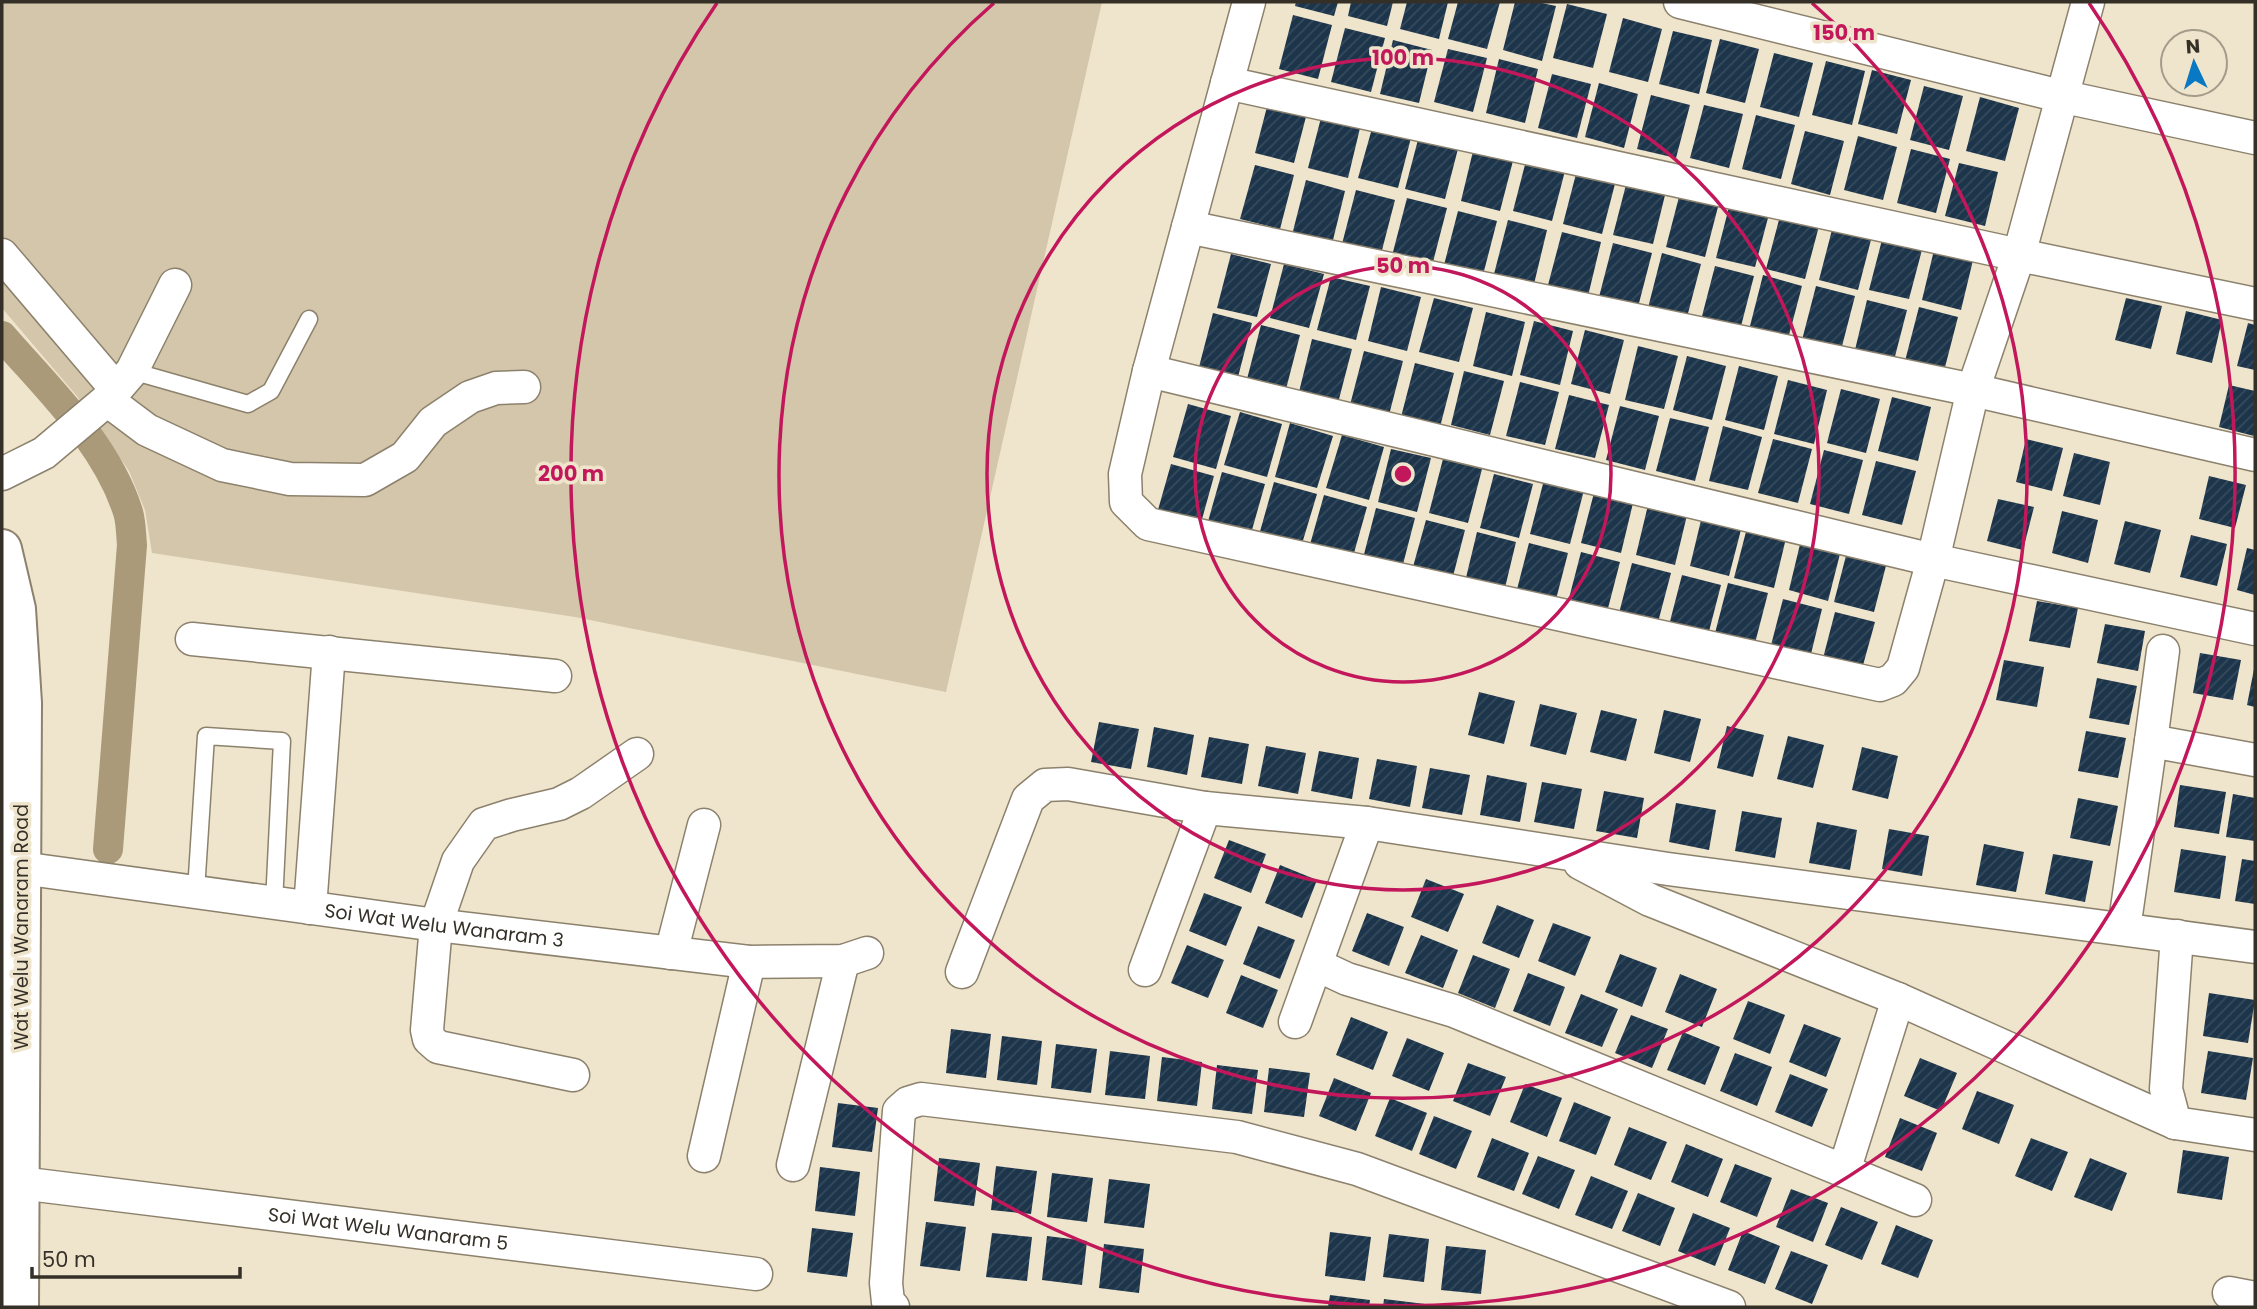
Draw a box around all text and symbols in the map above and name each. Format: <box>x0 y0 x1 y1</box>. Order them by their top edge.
text: 150 m <box>1813 18 1875 47</box>
north arrow <box>2159 28 2229 98</box>
text: N <box>2185 33 2201 61</box>
text: 100 m <box>1372 43 1434 72</box>
text: 50 m <box>1376 251 1430 280</box>
text: 200 m <box>538 459 604 488</box>
centre of rings <box>1391 462 1415 486</box>
street label: Wat Welu Wanaram Road <box>8 804 35 1050</box>
street label: Soi Wat Welu Wanaram 3 <box>323 896 565 954</box>
street label: Soi Wat Welu Wanaram 5 <box>267 1200 510 1257</box>
scale bar <box>32 1236 240 1280</box>
text: 50 m <box>42 1245 96 1274</box>

